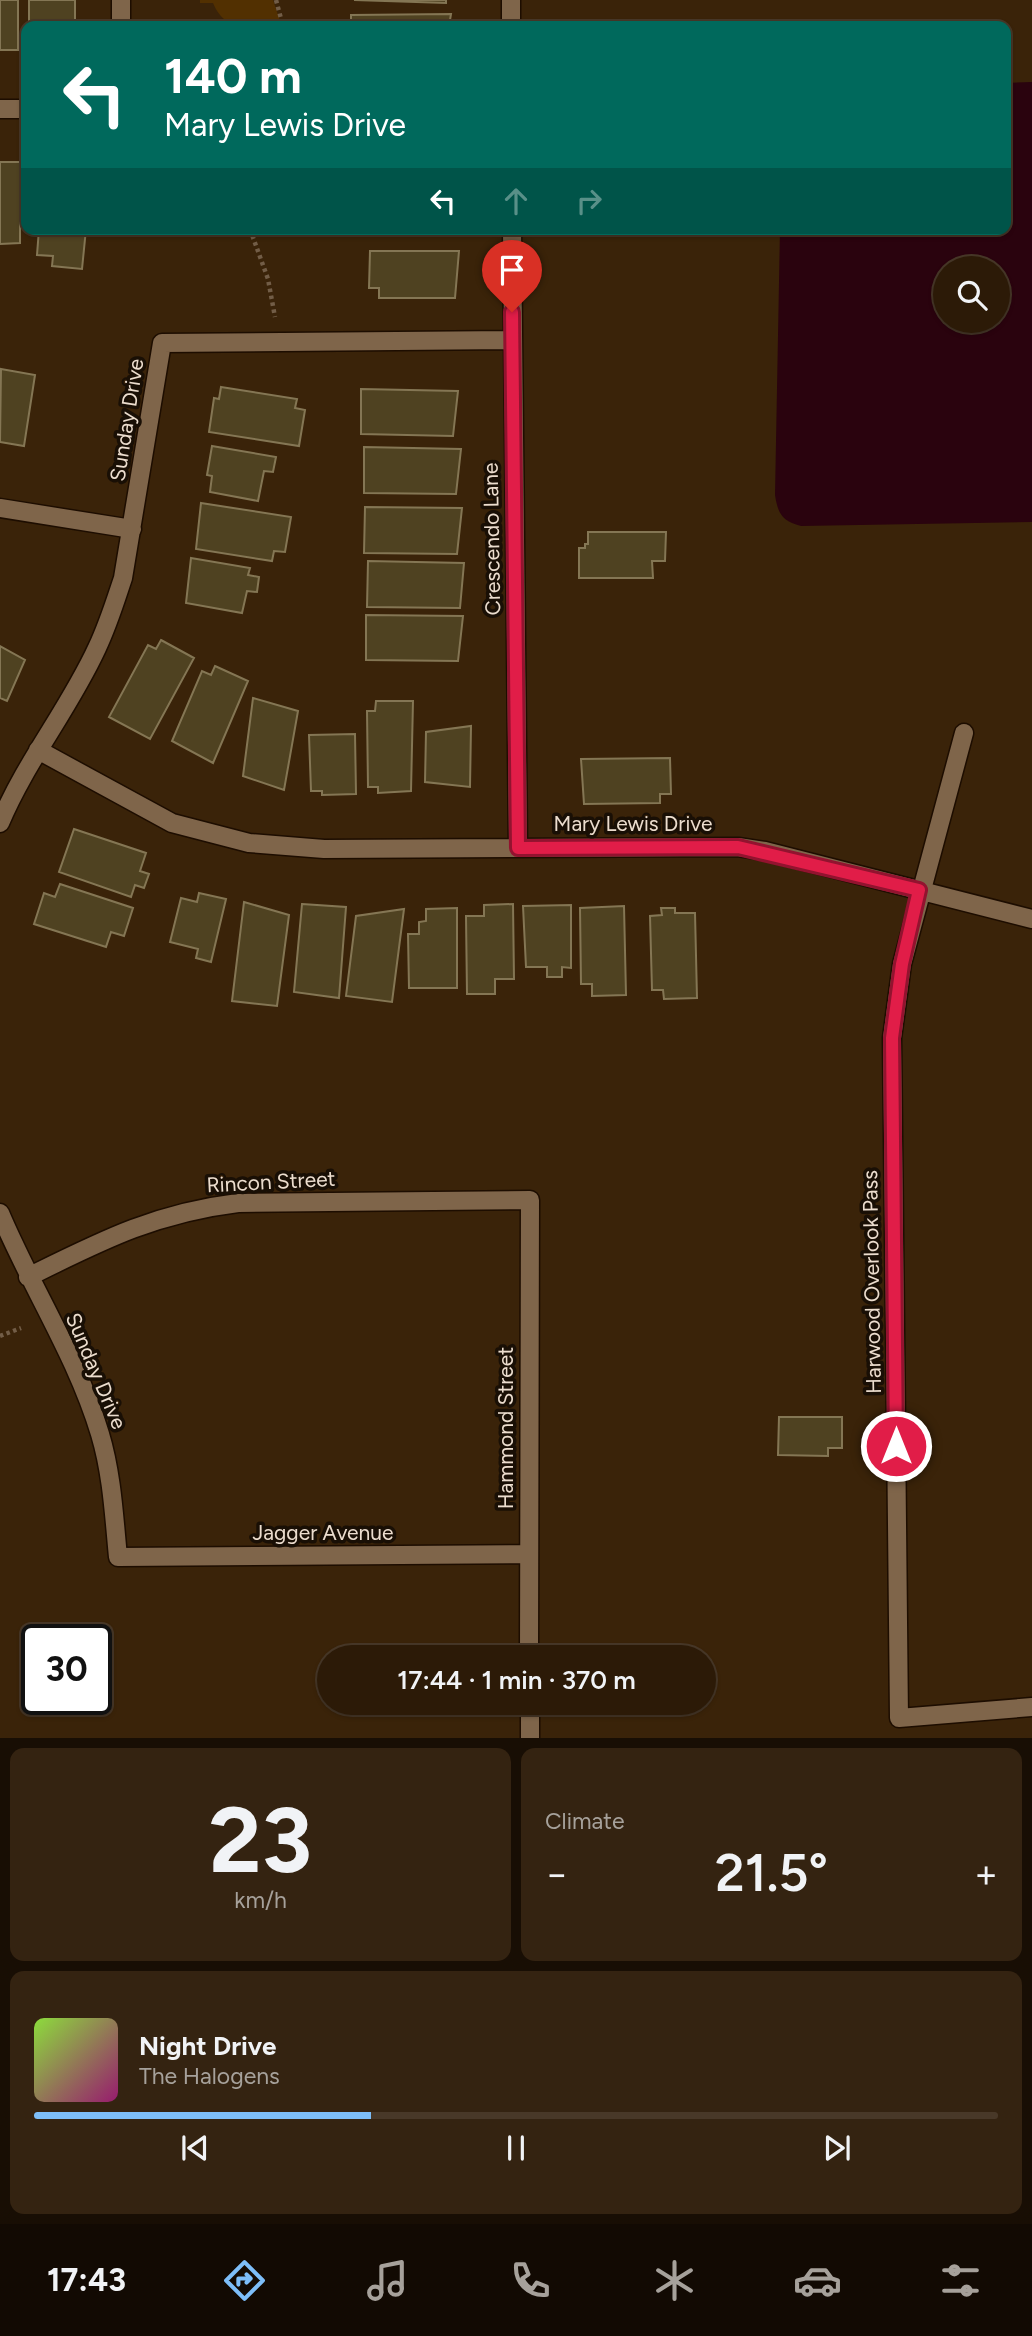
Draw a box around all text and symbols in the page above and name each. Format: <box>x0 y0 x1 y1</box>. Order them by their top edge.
text: 140 m <box>164 46 302 105</box>
icon: left <box>49 49 140 140</box>
text: Mary Lewis Drive <box>164 106 406 144</box>
icon: left <box>424 182 462 220</box>
icon: ahead <box>497 182 535 220</box>
icon: right <box>570 182 608 220</box>
pin <box>482 240 542 312</box>
icon: arrive <box>493 251 531 289</box>
map controls <box>933 256 1010 333</box>
button: search <box>933 256 1010 333</box>
street label: Sunday Drive <box>104 357 149 483</box>
street label: Crescendo Lane <box>478 463 505 615</box>
street label: Mary Lewis Drive <box>554 811 712 836</box>
street label: Rincon Street <box>206 1166 336 1197</box>
street label: Harwood Overlook Pass <box>857 1170 886 1394</box>
street label: Sunday Drive <box>61 1309 132 1433</box>
street label: Hammond Street <box>493 1347 518 1509</box>
position arrow <box>859 1409 933 1483</box>
street label: Jagger Avenue <box>253 1520 393 1545</box>
speed limit sign: 30 <box>21 1624 112 1715</box>
text: 17:44 · 1 min · 370 m <box>397 1664 636 1696</box>
text: 23 <box>209 1786 312 1895</box>
text: Climate <box>545 1807 624 1835</box>
text: 21.5° <box>715 1842 828 1904</box>
text: − <box>545 1851 569 1897</box>
text: + <box>974 1851 998 1897</box>
text: km/h <box>234 1886 287 1914</box>
text: Night Drive <box>139 2030 276 2062</box>
text: The Halogens <box>139 2062 280 2090</box>
icon: previous <box>176 2129 214 2167</box>
icon: pause <box>497 2129 535 2167</box>
icon: next <box>818 2129 856 2167</box>
icon: directions <box>220 2256 269 2305</box>
icon: music <box>363 2256 412 2305</box>
icon: phone <box>506 2256 555 2305</box>
icon: climate <box>650 2256 699 2305</box>
icon: car <box>793 2256 842 2305</box>
icon: filters <box>936 2256 985 2305</box>
text: 17:43 <box>47 2261 126 2299</box>

